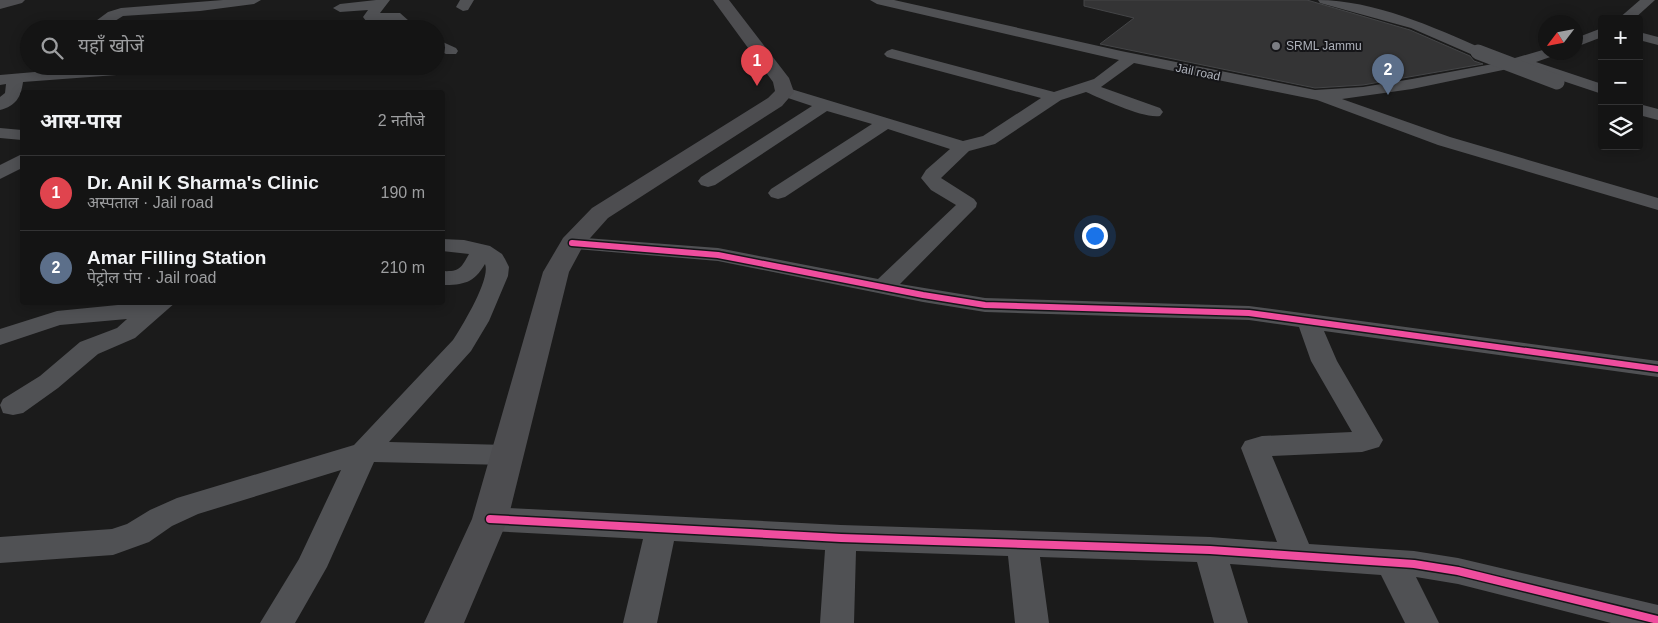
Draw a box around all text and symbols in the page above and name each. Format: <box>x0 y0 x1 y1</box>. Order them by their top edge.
north arrow <box>1538 15 1583 60</box>
map controls <box>1598 15 1643 150</box>
button: + <box>1598 15 1643 60</box>
search box <box>20 20 445 75</box>
icon: search <box>38 34 66 62</box>
text: यहाँ खोजें <box>78 35 144 56</box>
place label: SRML Jammu <box>1286 39 1362 53</box>
marker: SRML Jammu <box>1270 40 1282 52</box>
pin: 1 <box>741 45 773 86</box>
pin: 2 <box>1372 54 1404 95</box>
street label: Jail road <box>1174 60 1222 84</box>
button: − <box>1598 60 1643 105</box>
button: layers <box>1598 105 1643 150</box>
text: आस-पास <box>40 109 121 132</box>
text: 2 नतीजे <box>378 112 425 129</box>
text: Dr. Anil K Sharma's Clinic <box>87 172 319 193</box>
text: 1 <box>52 184 60 201</box>
text: 190 m <box>381 184 425 201</box>
text: अस्पताल · Jail road <box>87 194 213 211</box>
your location <box>1082 223 1108 249</box>
text: Amar Filling Station <box>87 247 266 268</box>
text: 2 <box>52 259 60 276</box>
text: 210 m <box>381 259 425 276</box>
text: पेट्रोल पंप · Jail road <box>87 269 216 286</box>

